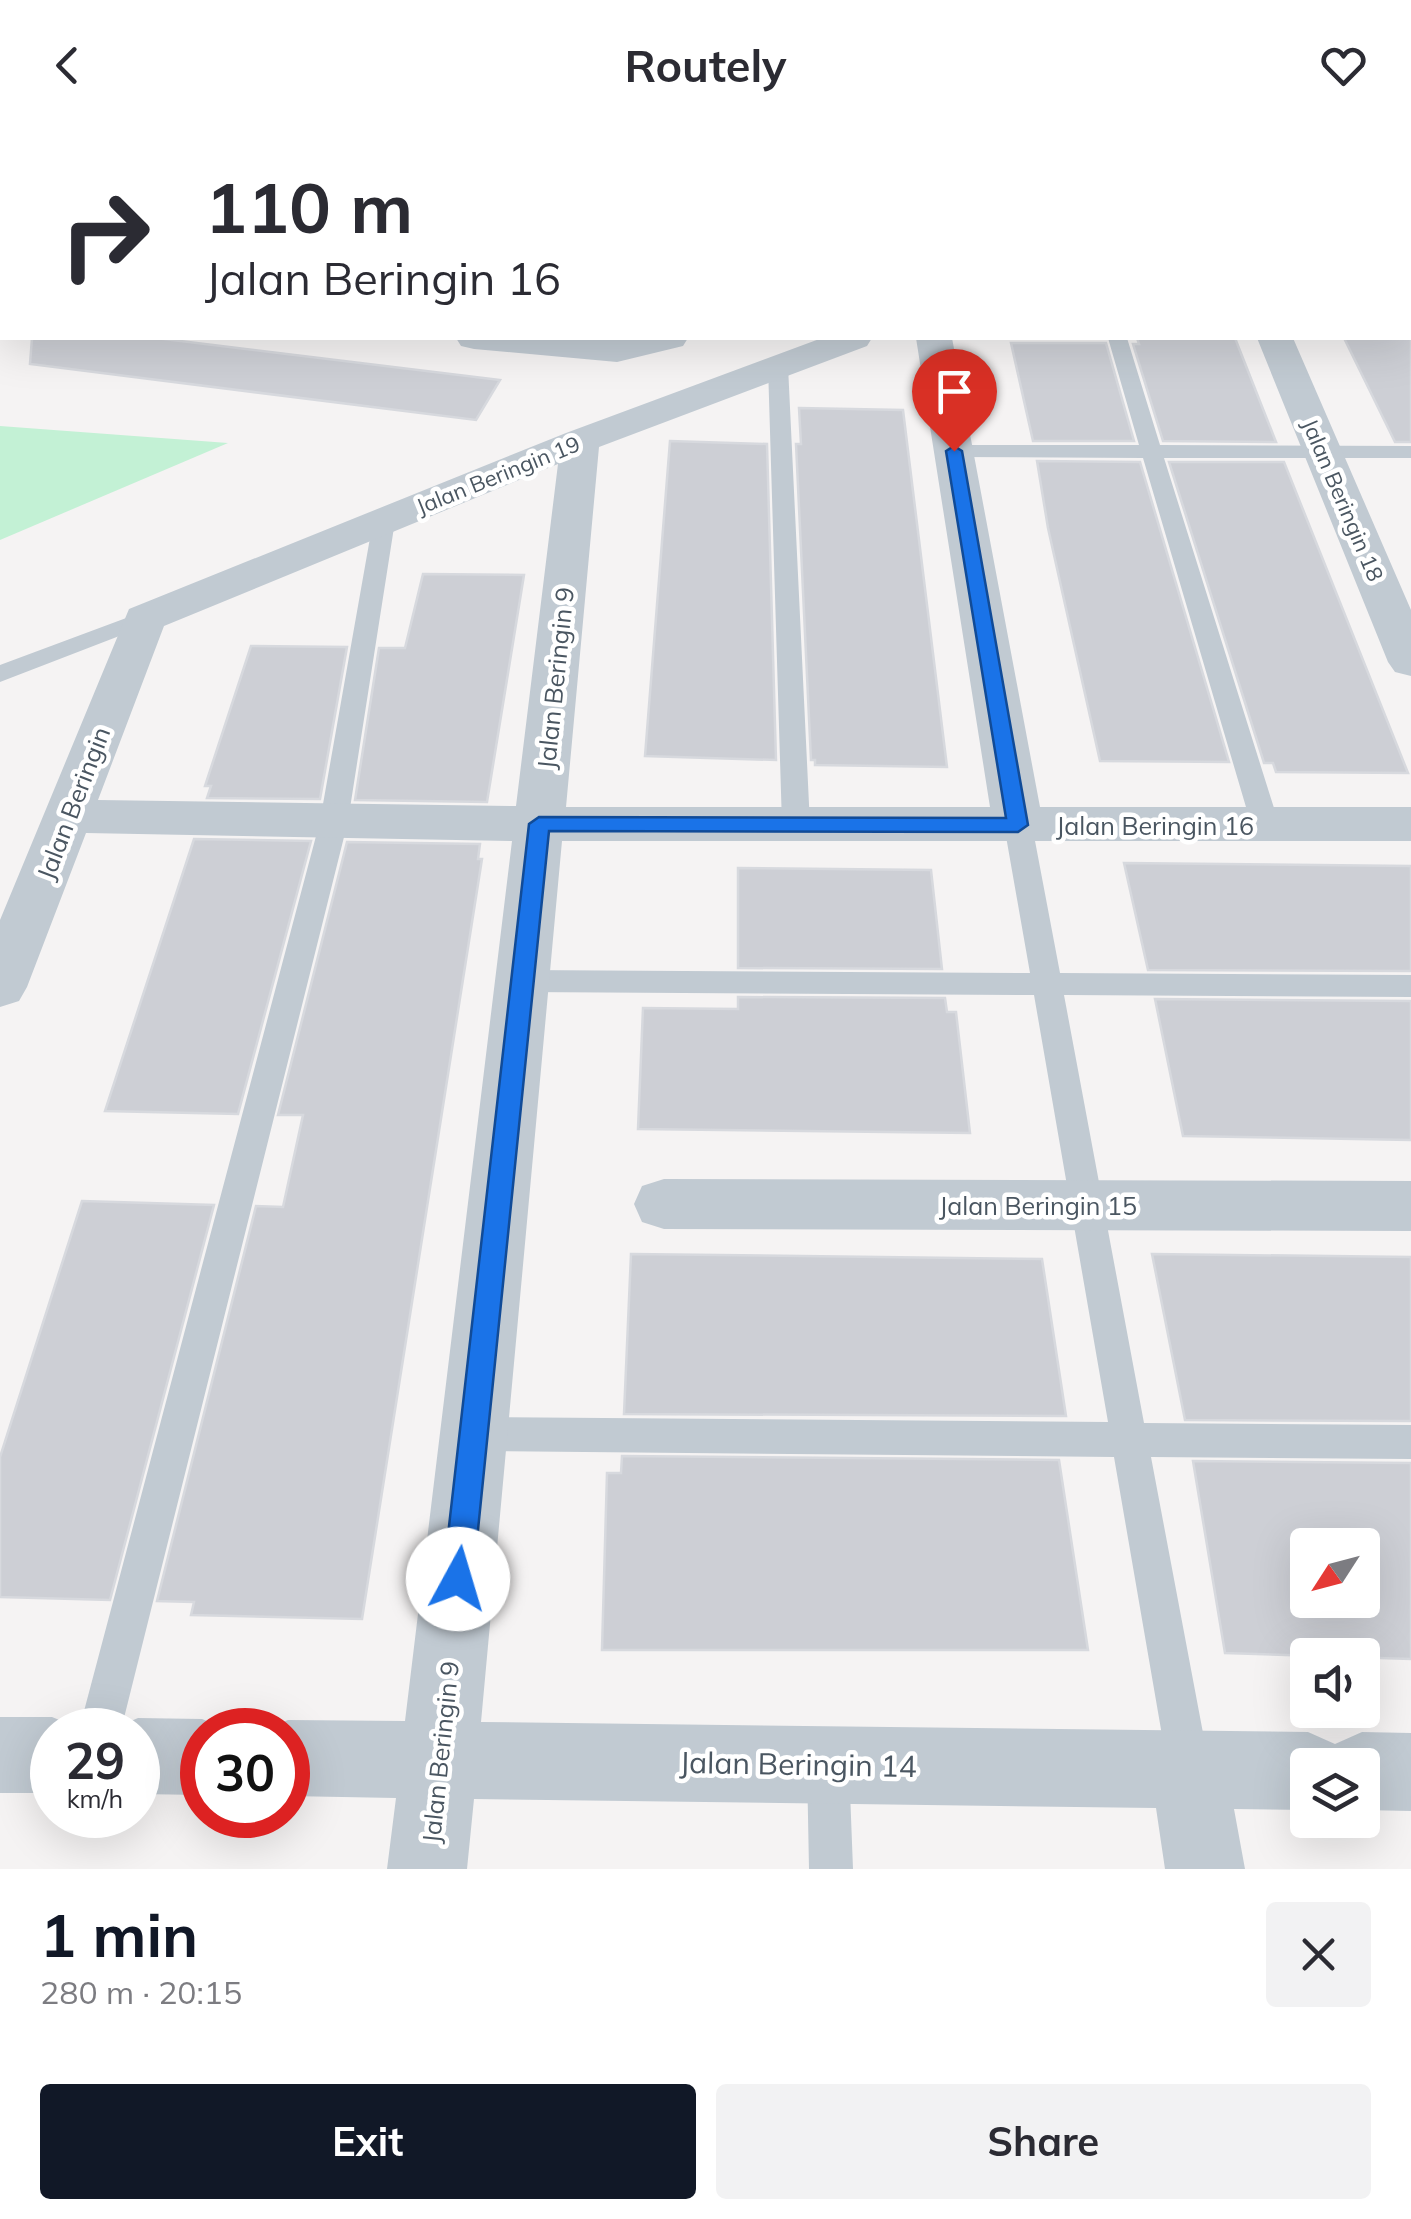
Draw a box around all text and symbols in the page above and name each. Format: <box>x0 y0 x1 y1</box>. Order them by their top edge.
text: Routely <box>624 37 787 93</box>
icon: back <box>40 38 95 93</box>
icon: heart <box>1316 38 1371 93</box>
text: 110 m <box>205 163 413 251</box>
icon: right <box>40 170 170 300</box>
text: Jalan Beringin 16 <box>205 250 561 306</box>
pin <box>912 349 997 452</box>
icon: arrive <box>927 364 982 419</box>
street label: Jalan Beringin 18 <box>1296 414 1390 586</box>
street label: Jalan Beringin 19 <box>412 429 584 521</box>
street label: Jalan Beringin 9 <box>530 585 580 771</box>
street label: Jalan Beringin <box>30 722 116 884</box>
street label: Jalan Beringin 16 <box>1056 810 1254 841</box>
street label: Jalan Beringin 15 <box>939 1190 1137 1221</box>
position arrow <box>406 1527 510 1631</box>
north arrow <box>1290 1528 1380 1618</box>
map controls <box>1290 1528 1380 1838</box>
button: sound <box>1290 1638 1380 1728</box>
street label: Jalan Beringin 9 <box>415 1659 465 1845</box>
speed limit sign: 30 <box>180 1708 310 1838</box>
text: 29 <box>65 1729 125 1792</box>
street label: Jalan Beringin 14 <box>679 1743 917 1785</box>
button: layers <box>1290 1748 1380 1838</box>
text: km/h <box>67 1783 123 1814</box>
text: 1 min <box>40 1897 198 1972</box>
button: close <box>1266 1902 1371 2007</box>
text: 280 m · 20:15 <box>40 1972 242 2012</box>
button: Exit <box>40 2084 696 2199</box>
button: Share <box>716 2084 1371 2199</box>

